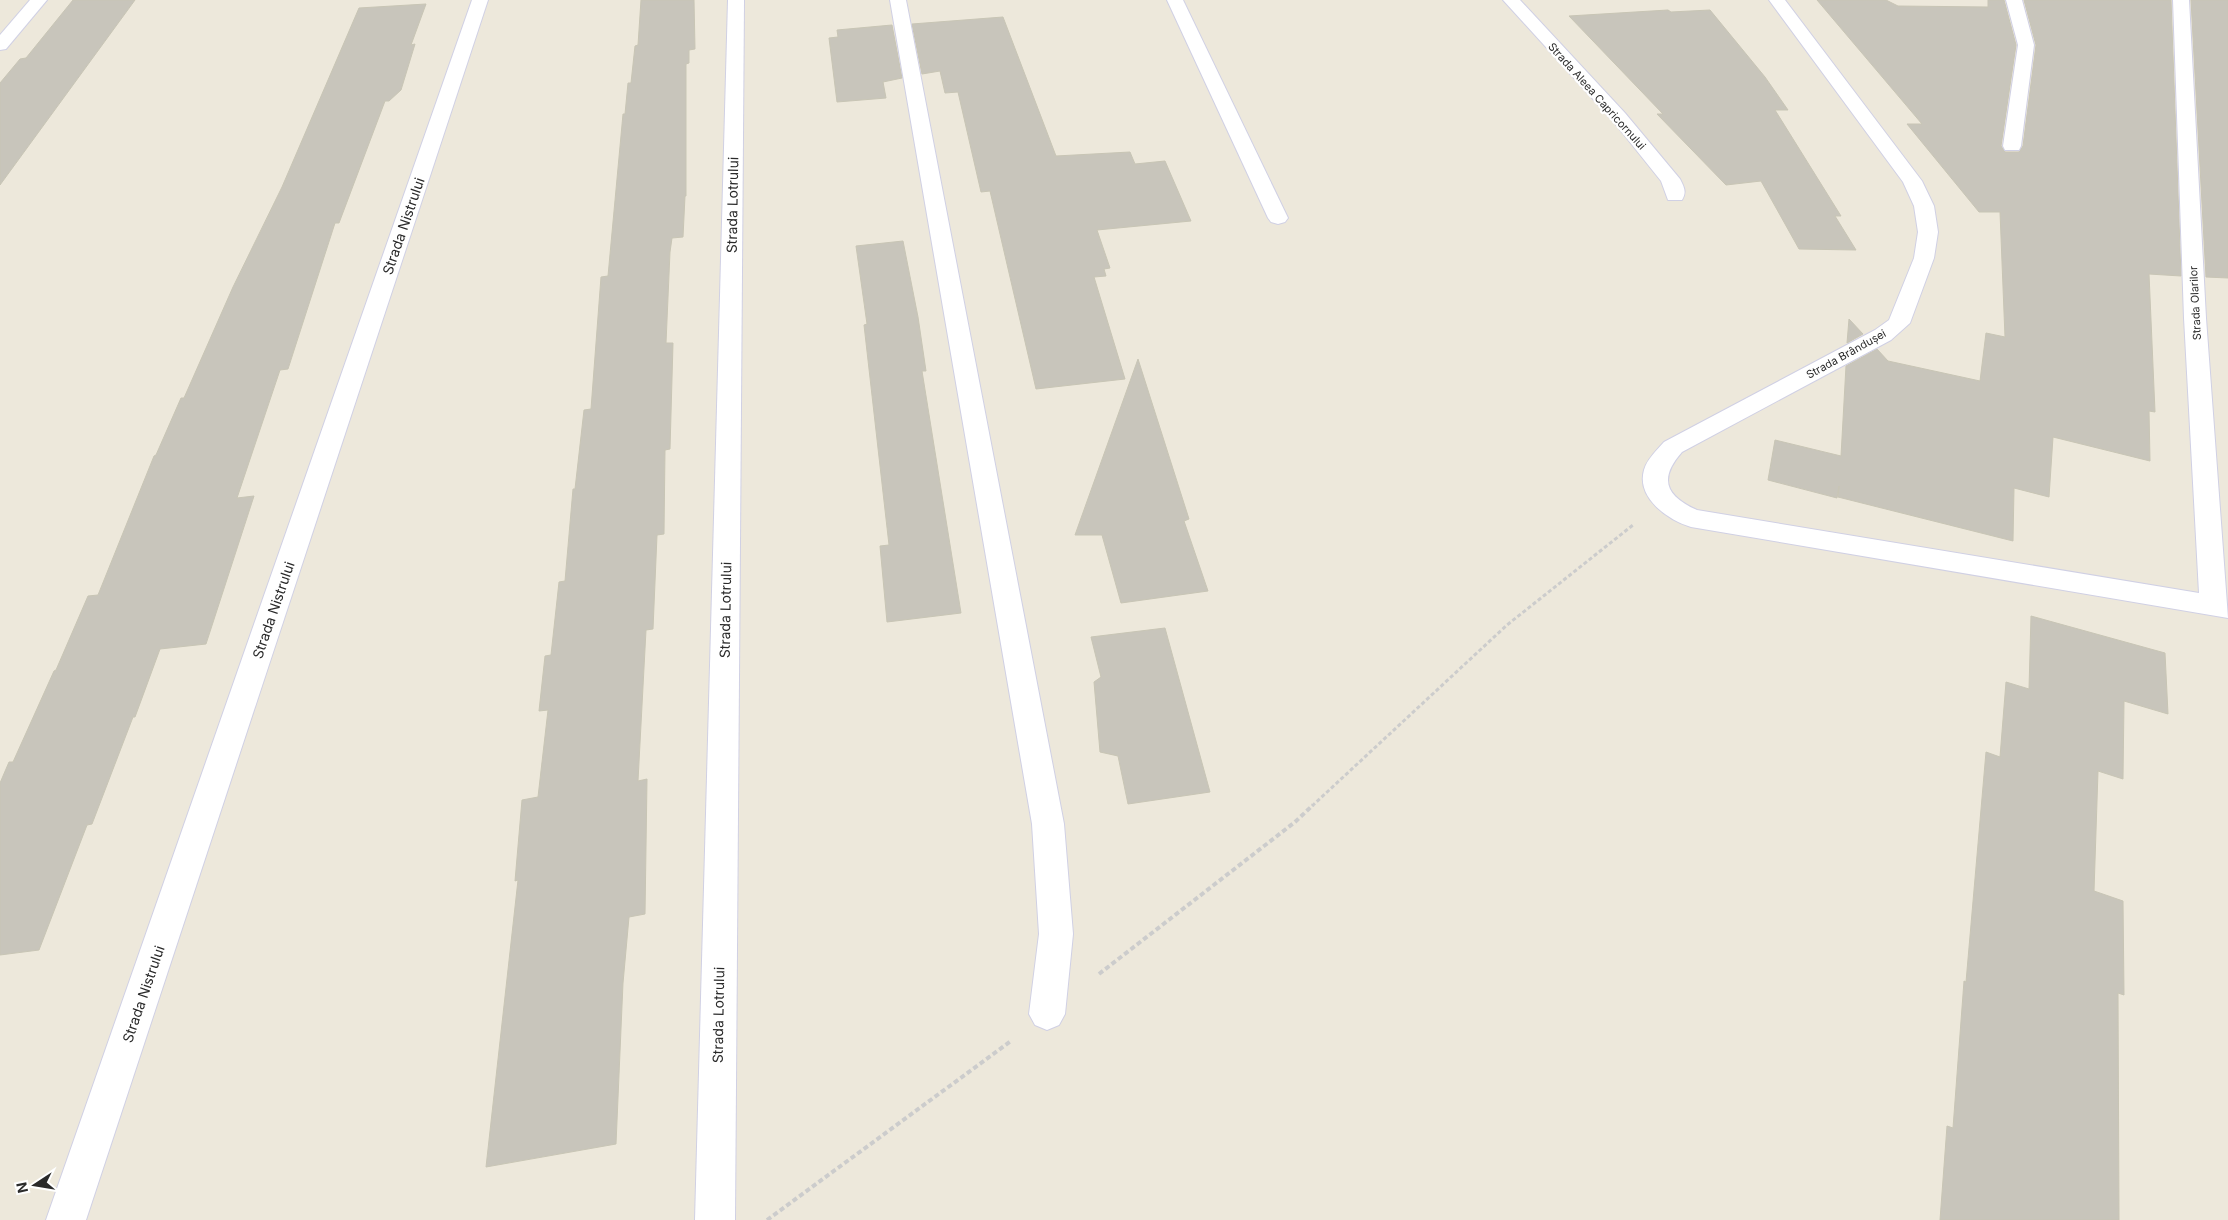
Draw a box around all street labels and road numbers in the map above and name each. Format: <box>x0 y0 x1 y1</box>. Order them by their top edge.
street label: Strada Aleea Capricornului <box>1545 40 1649 152</box>
street label: Strada Lotrului <box>723 157 741 253</box>
street label: Strada Nistrului <box>378 175 428 277</box>
street label: Strada Olarilor <box>2186 265 2204 341</box>
street label: Strada Brândușei <box>1804 326 1888 382</box>
street label: Strada Nistrului <box>248 559 298 661</box>
street label: Strada Lotrului <box>716 562 734 658</box>
street label: Strada Nistrului <box>118 943 168 1045</box>
street label: Strada Lotrului <box>709 967 727 1063</box>

